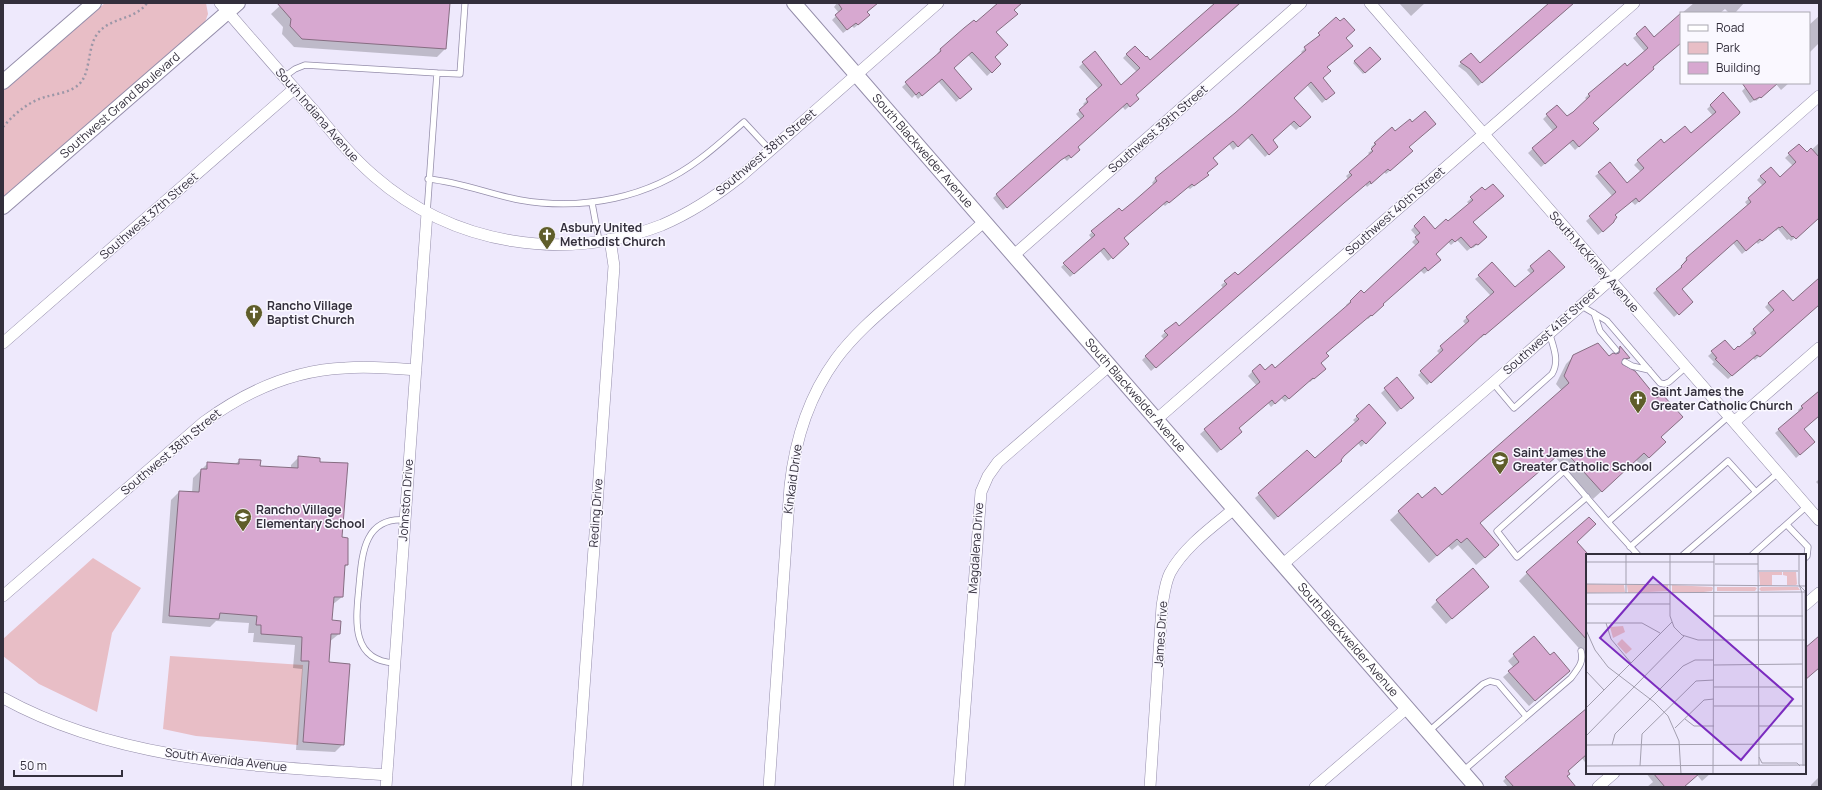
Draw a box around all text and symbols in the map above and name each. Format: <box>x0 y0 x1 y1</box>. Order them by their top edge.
legend <box>1680 12 1810 84</box>
text: Road <box>1716 19 1744 36</box>
text: Park <box>1716 39 1741 56</box>
street label: Southwest Grand Boulevard <box>56 48 183 162</box>
text: Building <box>1716 59 1760 76</box>
street label: South Indiana Avenue <box>272 64 363 165</box>
street label: Southwest 39th Street <box>1104 81 1211 177</box>
street label: South Blackwelder Avenue <box>869 90 977 211</box>
street label: Southwest 38th Street <box>712 104 820 199</box>
street label: Southwest 40th Street <box>1341 162 1448 259</box>
street label: Southwest 37th Street <box>96 168 202 263</box>
street label: South McKinley Avenue <box>1546 207 1643 316</box>
place label: Asbury United Methodist Church <box>560 219 665 250</box>
church icon: Asbury United Methodist Church <box>537 225 557 250</box>
street label: Southwest 41st Street <box>1499 283 1602 378</box>
place label: Rancho Village Baptist Church <box>267 297 355 328</box>
church icon: Rancho Village Baptist Church <box>244 303 264 328</box>
street label: South Blackwelder Avenue <box>1081 334 1190 456</box>
place label: Saint James the Greater Catholic Church <box>1651 383 1793 414</box>
church icon: Saint James the Greater Catholic Church <box>1628 389 1648 414</box>
street label: Southwest 38th Street <box>117 404 225 499</box>
street label: Kinkaid Drive <box>779 443 806 515</box>
place label: Saint James the Greater Catholic School <box>1513 444 1652 475</box>
school or university icon: Saint James the Greater Catholic School <box>1490 450 1510 475</box>
street label: Johnston Drive <box>394 458 417 542</box>
street label: Reding Drive <box>585 478 606 548</box>
place label: Rancho Village Elementary School <box>256 501 365 532</box>
street label: Magdalena Drive <box>964 502 987 594</box>
school or university icon: Rancho Village Elementary School <box>233 507 253 532</box>
inset map <box>1586 554 1806 774</box>
street label: South Blackwelder Avenue <box>1294 579 1403 700</box>
street label: James Drive <box>1150 600 1171 668</box>
street label: South Avenida Avenue <box>164 744 288 775</box>
scale bar <box>14 752 122 778</box>
text: 50 m <box>20 757 47 774</box>

